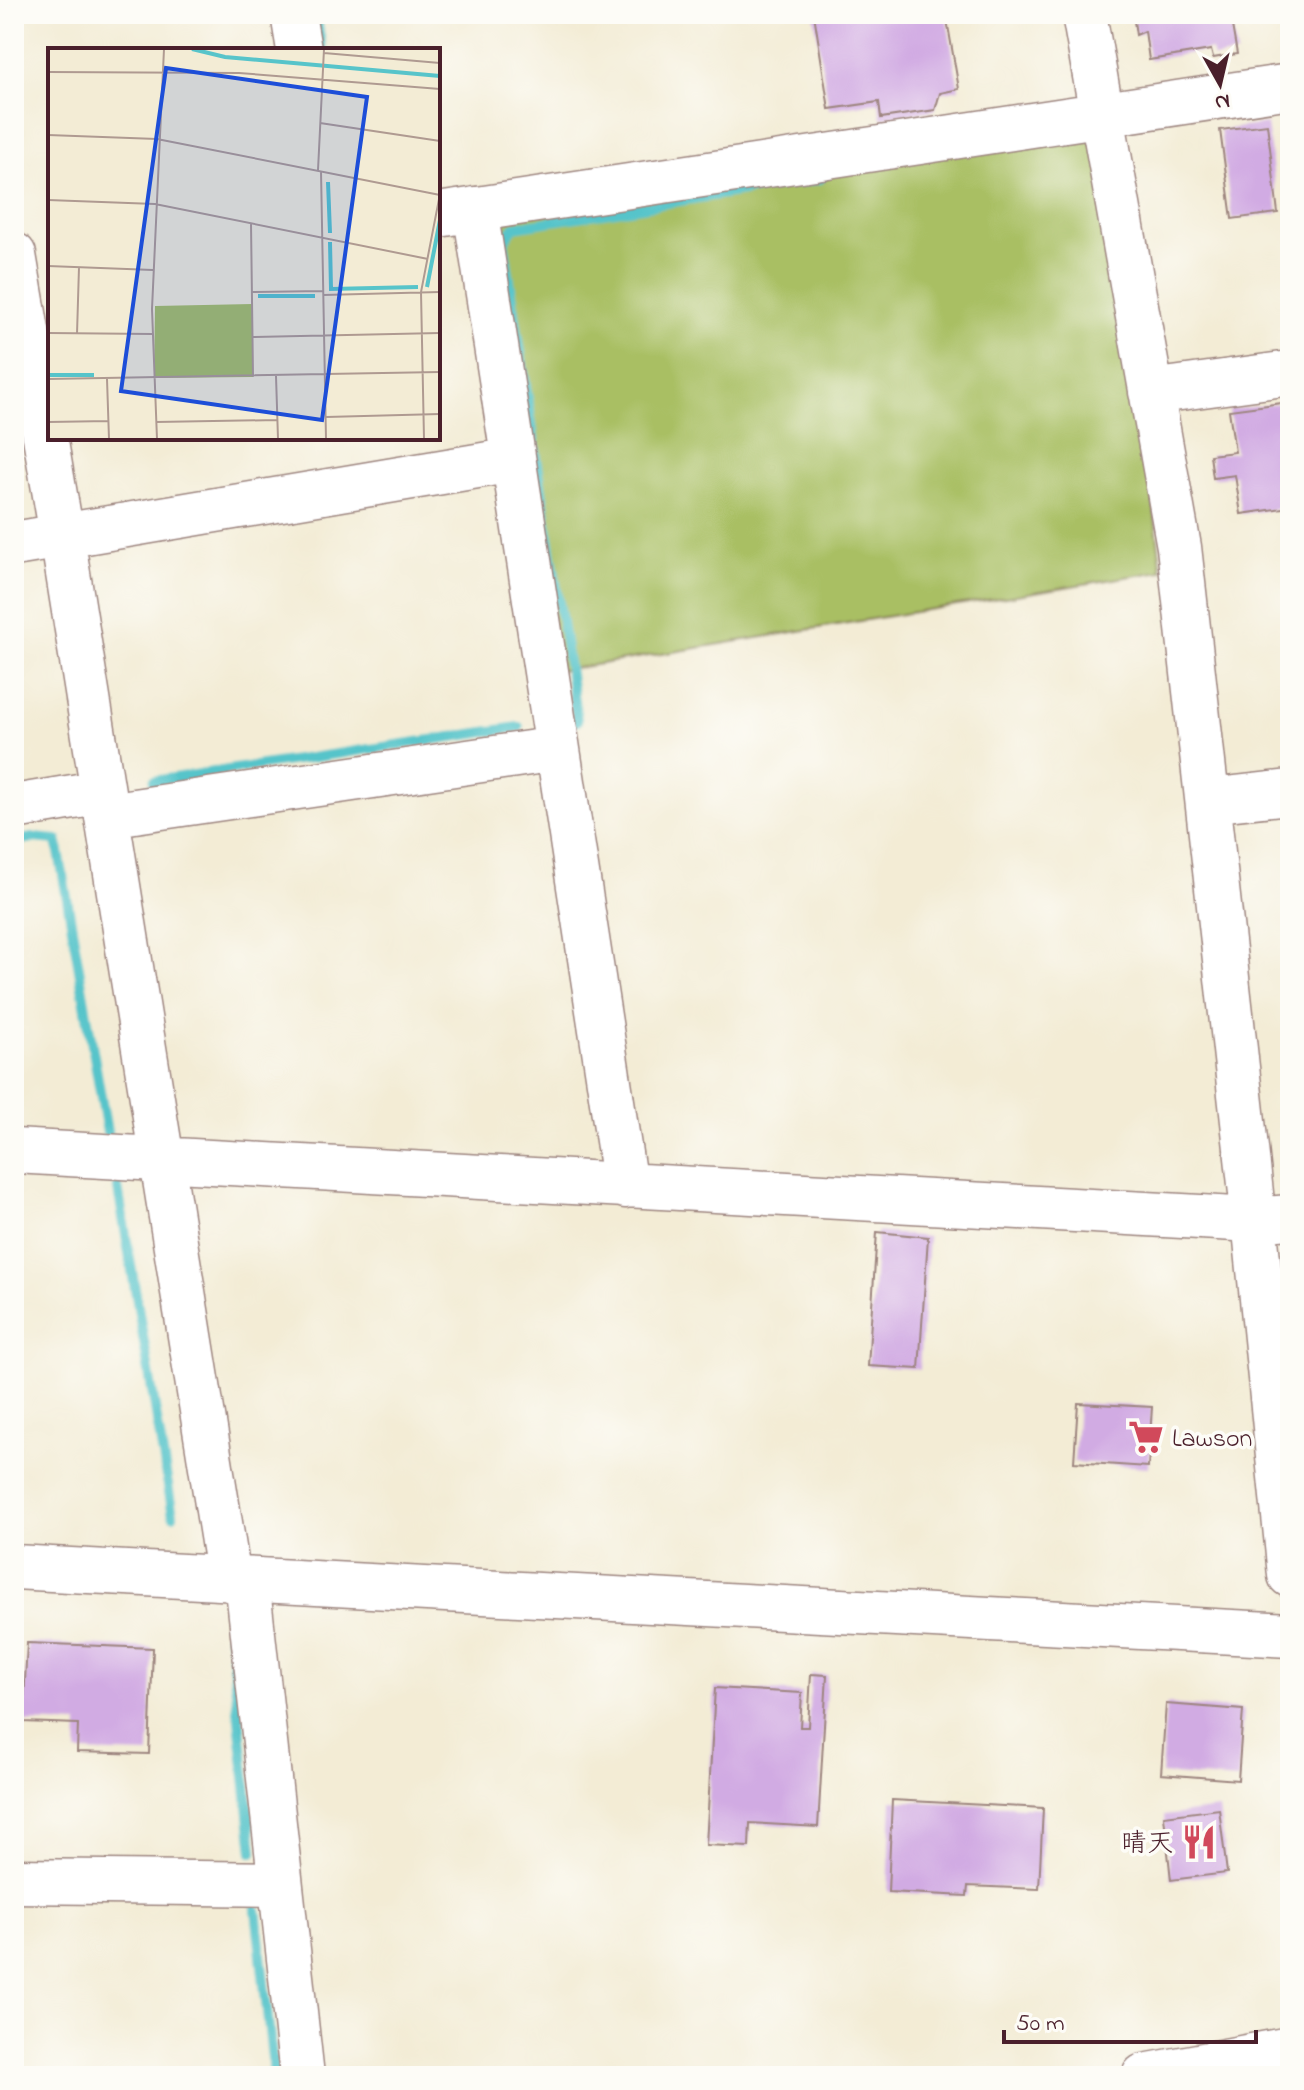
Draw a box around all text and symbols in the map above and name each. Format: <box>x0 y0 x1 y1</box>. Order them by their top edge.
north arrow <box>1180 44 1260 124</box>
inset map <box>48 48 440 440</box>
text: N <box>1213 84 1232 118</box>
supermarket icon: Lawson <box>1127 1418 1165 1456</box>
place label: Lawson <box>1172 1421 1252 1459</box>
restaurant icon: 晴天 <box>1180 1823 1218 1861</box>
place label: 晴天 <box>1121 1826 1173 1864</box>
scale bar <box>1004 1994 1256 2044</box>
text: 50 m <box>1016 2007 1065 2042</box>

